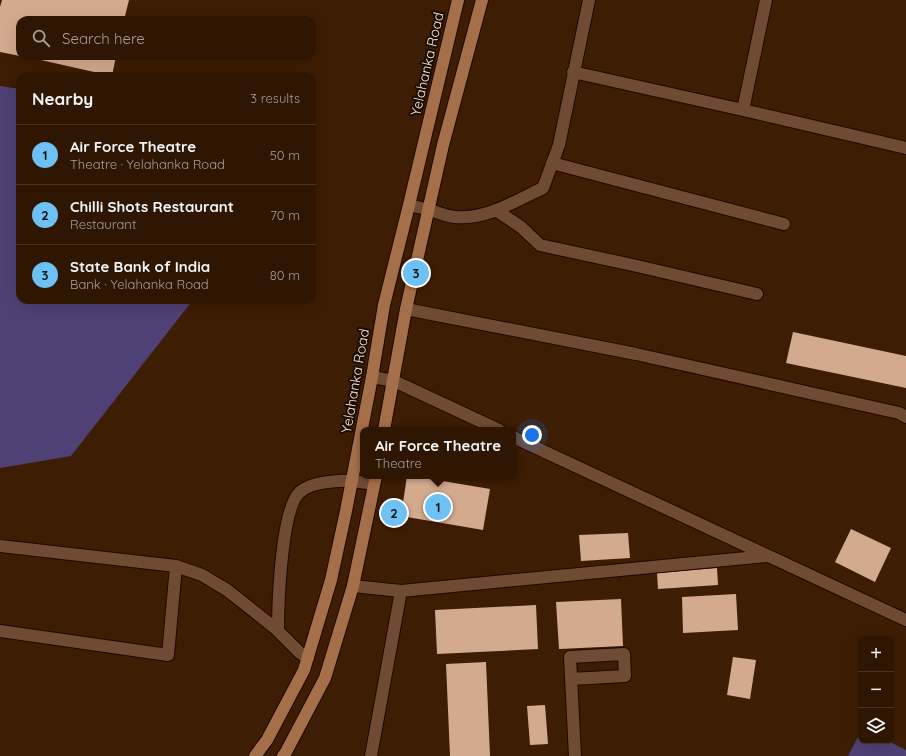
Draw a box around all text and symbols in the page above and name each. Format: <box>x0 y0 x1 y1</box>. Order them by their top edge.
street label: Yelahanka Road <box>406 10 448 118</box>
search box <box>16 16 316 60</box>
icon: search <box>30 27 52 49</box>
text: Search here <box>62 29 145 48</box>
text: Nearby <box>32 88 93 109</box>
text: 3 results <box>250 90 300 106</box>
text: Air Force Theatre <box>70 137 196 156</box>
text: 1 <box>42 147 48 163</box>
text: 50 m <box>270 147 300 163</box>
text: Theatre · Yelahanka Road <box>70 156 225 172</box>
text: Chilli Shots Restaurant <box>70 197 234 216</box>
text: 2 <box>41 207 49 223</box>
text: 70 m <box>270 207 300 223</box>
text: Restaurant <box>70 216 136 232</box>
text: State Bank of India <box>70 257 210 276</box>
pin: 3 <box>403 258 429 288</box>
text: 3 <box>42 267 48 283</box>
text: 80 m <box>270 267 300 283</box>
text: Bank · Yelahanka Road <box>70 276 209 292</box>
street label: Yelahanka Road <box>337 327 373 435</box>
your location <box>522 425 542 445</box>
popup <box>360 427 516 479</box>
text: Air Force Theatre <box>375 436 501 455</box>
text: Theatre <box>375 455 422 471</box>
pin: 1 <box>425 492 451 522</box>
pin: 2 <box>381 498 407 528</box>
map controls <box>858 636 894 744</box>
button: + <box>858 636 894 672</box>
button: − <box>858 672 894 708</box>
button: layers <box>858 708 894 744</box>

